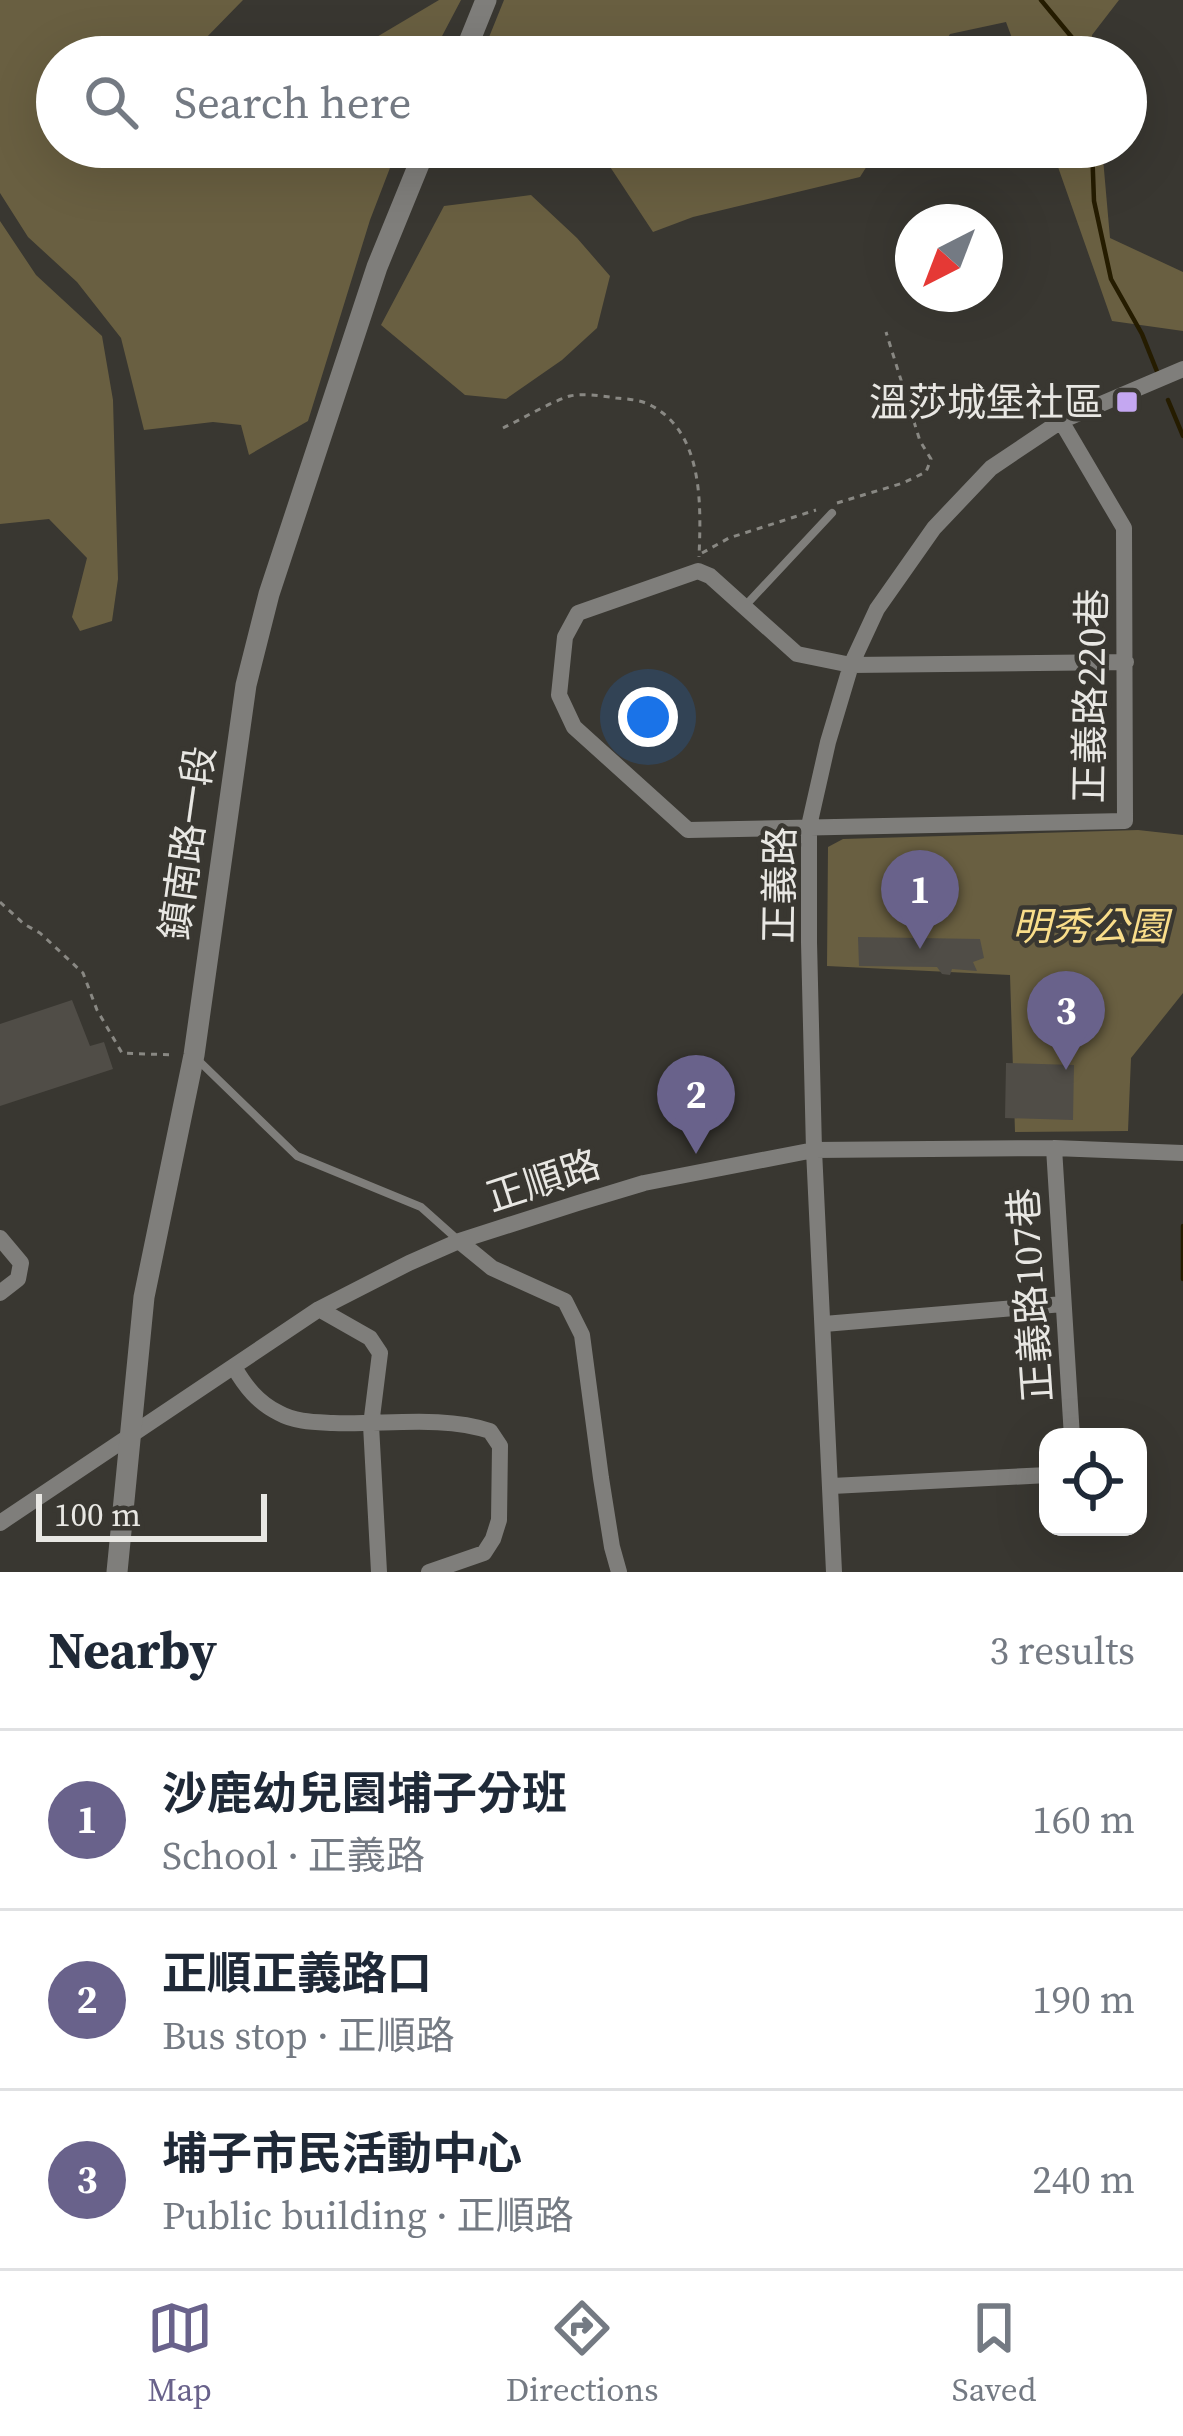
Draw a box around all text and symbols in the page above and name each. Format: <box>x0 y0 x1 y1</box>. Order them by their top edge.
search box <box>36 36 1147 168</box>
icon: search <box>78 69 144 135</box>
text: Search here <box>174 71 411 133</box>
north arrow <box>895 204 1003 312</box>
place label: 溫莎城堡社區 <box>869 376 1103 429</box>
marker: 溫莎城堡社區 <box>1114 389 1140 415</box>
street label: 正義路220巷 <box>1062 588 1119 804</box>
your location <box>618 687 678 747</box>
street label: 鎮南路一段 <box>148 743 227 943</box>
street label: 正義路 <box>752 826 807 944</box>
pin: 1 <box>881 850 959 949</box>
park label: 明秀公園 <box>1012 900 1173 953</box>
pin: 3 <box>1027 971 1105 1070</box>
pin: 2 <box>657 1055 735 1154</box>
street label: 正順路 <box>479 1137 607 1224</box>
street label: 正義路107巷 <box>997 1186 1064 1404</box>
map controls <box>1039 1428 1147 1536</box>
button: locate <box>1039 1428 1147 1536</box>
scale bar <box>36 1488 267 1541</box>
text: 100 m <box>54 1492 141 1537</box>
text: Nearby <box>48 1615 217 1685</box>
text: 3 results <box>990 1624 1135 1677</box>
text: 沙鹿幼兒園埔子分班 <box>162 1762 567 1824</box>
text: 1 <box>76 1793 98 1846</box>
text: 160 m <box>1032 1793 1135 1846</box>
text: School · 正義路 <box>162 1829 425 1882</box>
text: 正順正義路口 <box>162 1942 432 2004</box>
text: 2 <box>76 1973 98 2026</box>
text: 190 m <box>1032 1973 1135 2026</box>
text: Bus stop · 正順路 <box>162 2009 455 2062</box>
text: 埔子市民活動中心 <box>162 2122 522 2184</box>
text: 3 <box>76 2153 98 2206</box>
text: 240 m <box>1032 2153 1135 2206</box>
text: Public building · 正順路 <box>162 2189 574 2242</box>
tab: Map <box>147 2295 213 2412</box>
tab: Directions <box>506 2295 659 2412</box>
tab: Saved <box>952 2295 1036 2412</box>

